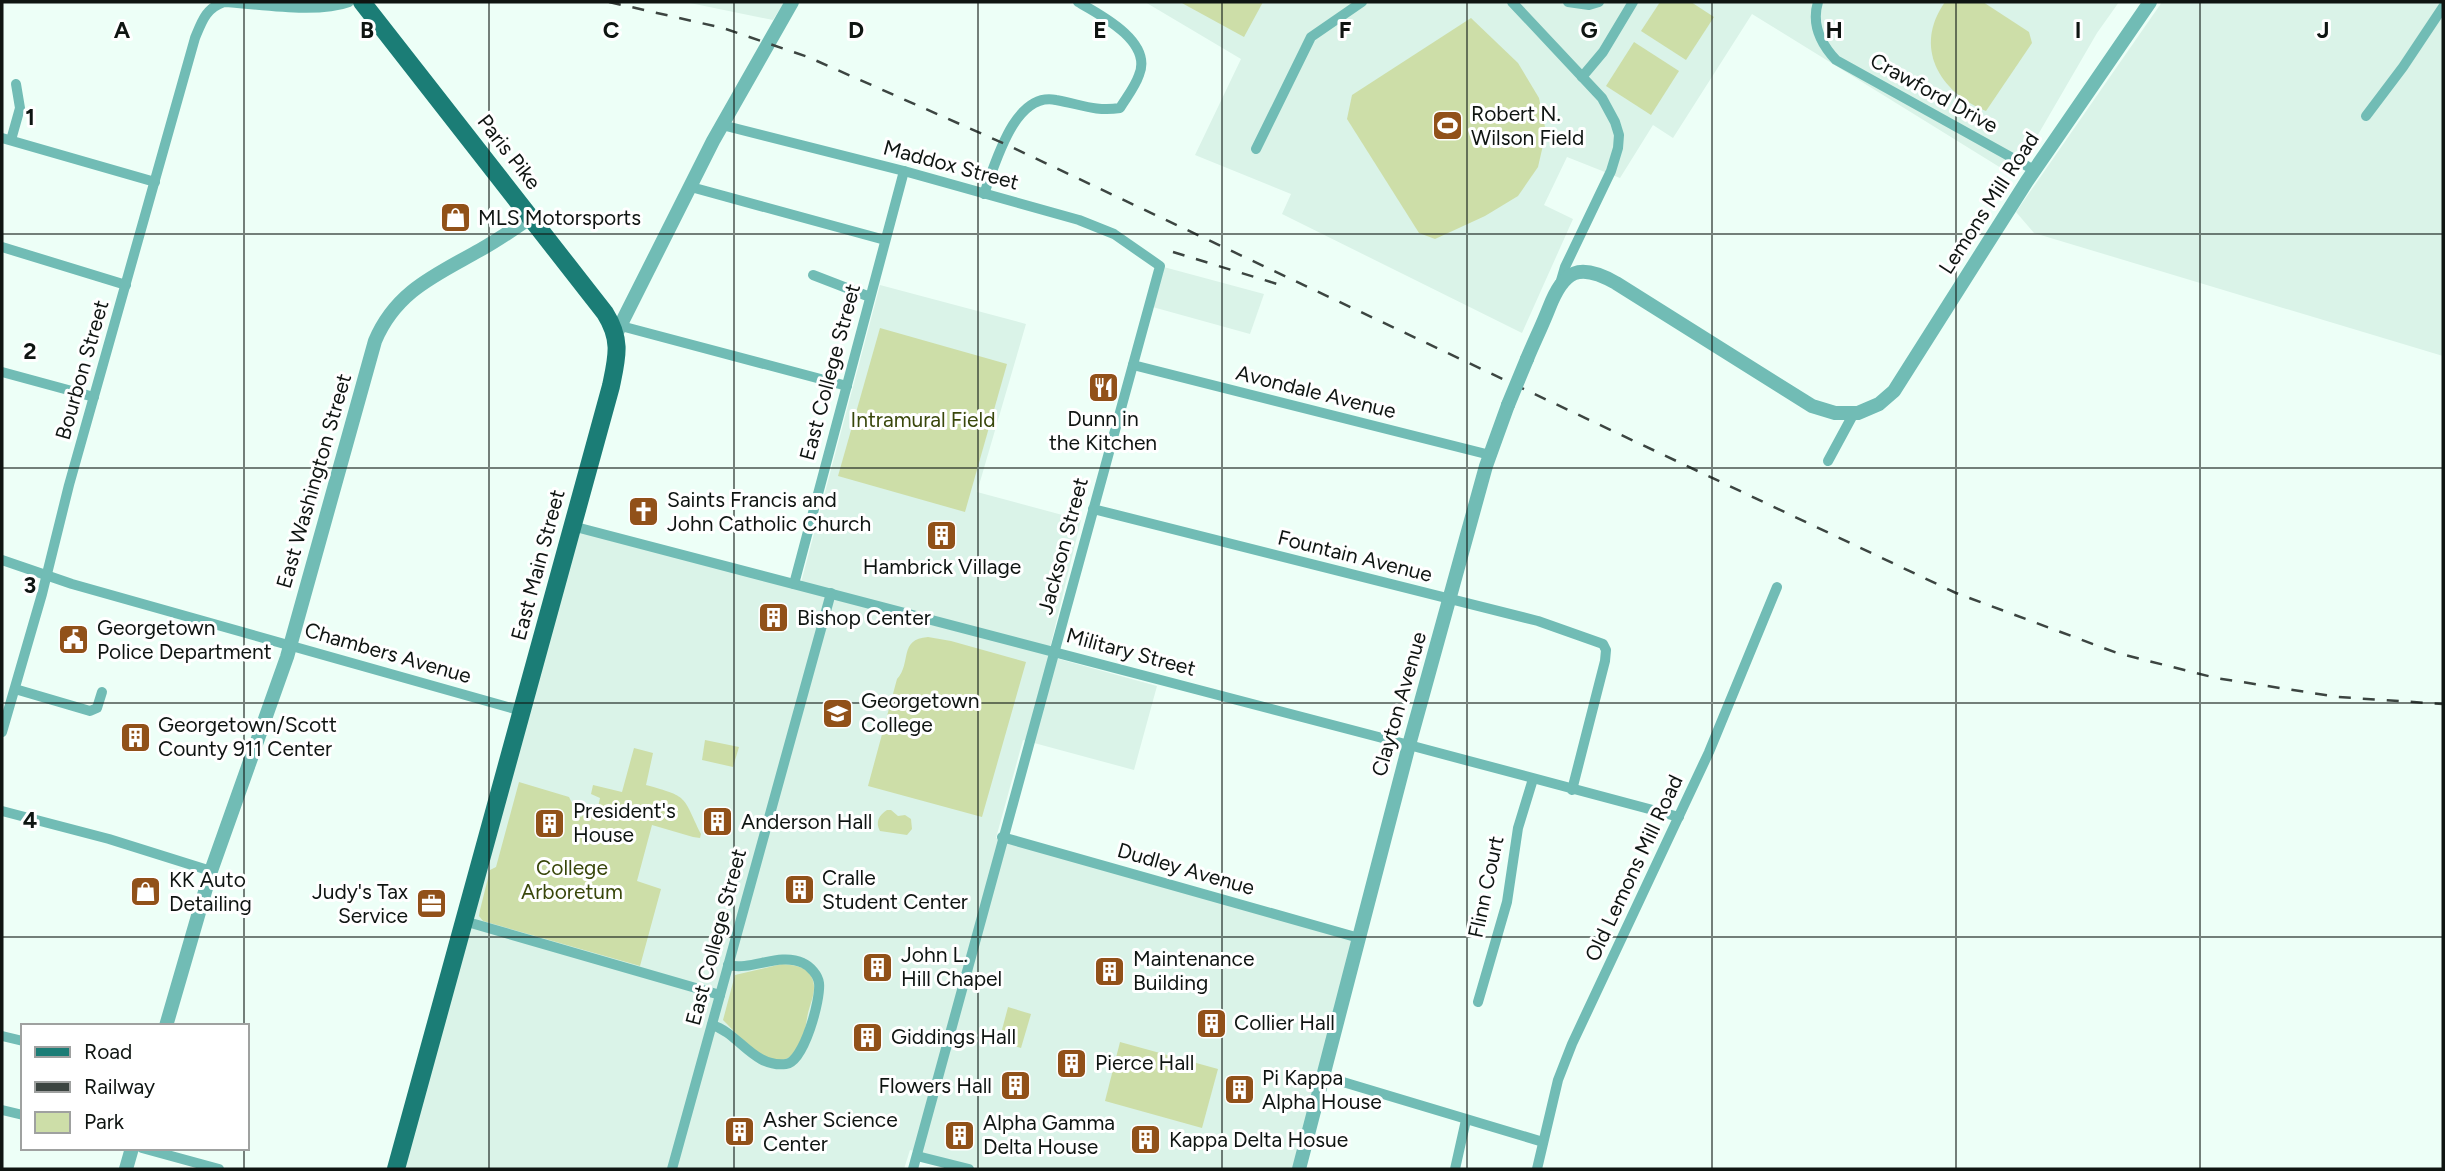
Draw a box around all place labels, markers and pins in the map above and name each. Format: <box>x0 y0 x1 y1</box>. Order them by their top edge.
place label: Robert N. Wilson Field <box>1471 101 1584 150</box>
sports icon: Robert N. Wilson Field <box>1431 109 1465 143</box>
shop icon: MLS Motorsports <box>438 201 472 235</box>
place label: MLS Motorsports <box>478 205 641 230</box>
restaurant icon: Dunn in the Kitchen <box>1086 370 1120 404</box>
place label: Dunn in the Kitchen <box>1049 406 1157 455</box>
place label: Saints Francis and John Catholic Church <box>667 487 871 536</box>
church icon: Saints Francis and John Catholic Church <box>627 495 661 529</box>
building icon: Hambrick Village <box>925 518 959 552</box>
place label: Hambrick Village <box>863 554 1021 579</box>
building icon: Bishop Center <box>757 601 791 635</box>
place label: Bishop Center <box>797 605 931 630</box>
place label: Georgetown Police Department <box>97 615 272 664</box>
public building icon: Georgetown Police Department <box>57 623 91 657</box>
place label: Georgetown College <box>861 688 979 737</box>
school or university icon: Georgetown College <box>821 696 855 730</box>
place label: Georgetown/Scott County 911 Center <box>158 712 337 761</box>
building icon: Georgetown/Scott County 911 Center <box>118 720 152 754</box>
place label: President's House <box>573 798 676 847</box>
building icon: Anderson Hall <box>701 805 735 839</box>
building icon: President's House <box>533 806 567 840</box>
place label: Anderson Hall <box>741 809 872 834</box>
place label: Cralle Student Center <box>822 865 968 914</box>
place label: KK Auto Detailing <box>169 867 252 916</box>
building icon: Cralle Student Center <box>782 873 816 907</box>
shop icon: KK Auto Detailing <box>129 875 163 909</box>
place label: Judy's Tax Service <box>312 879 408 928</box>
office icon: Judy's Tax Service <box>414 887 448 921</box>
place label: John L. Hill Chapel <box>901 942 1002 991</box>
place label: Maintenance Building <box>1133 946 1254 995</box>
building icon: John L. Hill Chapel <box>861 950 895 984</box>
building icon: Maintenance Building <box>1093 954 1127 988</box>
building icon: Collier Hall <box>1194 1006 1228 1040</box>
place label: Collier Hall <box>1234 1010 1335 1035</box>
building icon: Giddings Hall <box>851 1020 885 1054</box>
place label: Giddings Hall <box>891 1024 1016 1049</box>
building icon: Pierce Hall <box>1055 1046 1089 1080</box>
place label: Pierce Hall <box>1095 1050 1194 1075</box>
place label: Pi Kappa Alpha House <box>1262 1065 1382 1114</box>
building icon: Flowers Hall <box>998 1069 1032 1103</box>
place label: Flowers Hall <box>879 1073 992 1098</box>
building icon: Pi Kappa Alpha House <box>1222 1073 1256 1107</box>
place label: Asher Science Center <box>763 1107 898 1156</box>
place label: Alpha Gamma Delta House <box>983 1110 1115 1159</box>
building icon: Asher Science Center <box>723 1115 757 1149</box>
building icon: Alpha Gamma Delta House <box>943 1118 977 1152</box>
building icon: Kappa Delta Hosue <box>1129 1123 1163 1157</box>
place label: Kappa Delta Hosue <box>1169 1127 1348 1152</box>

